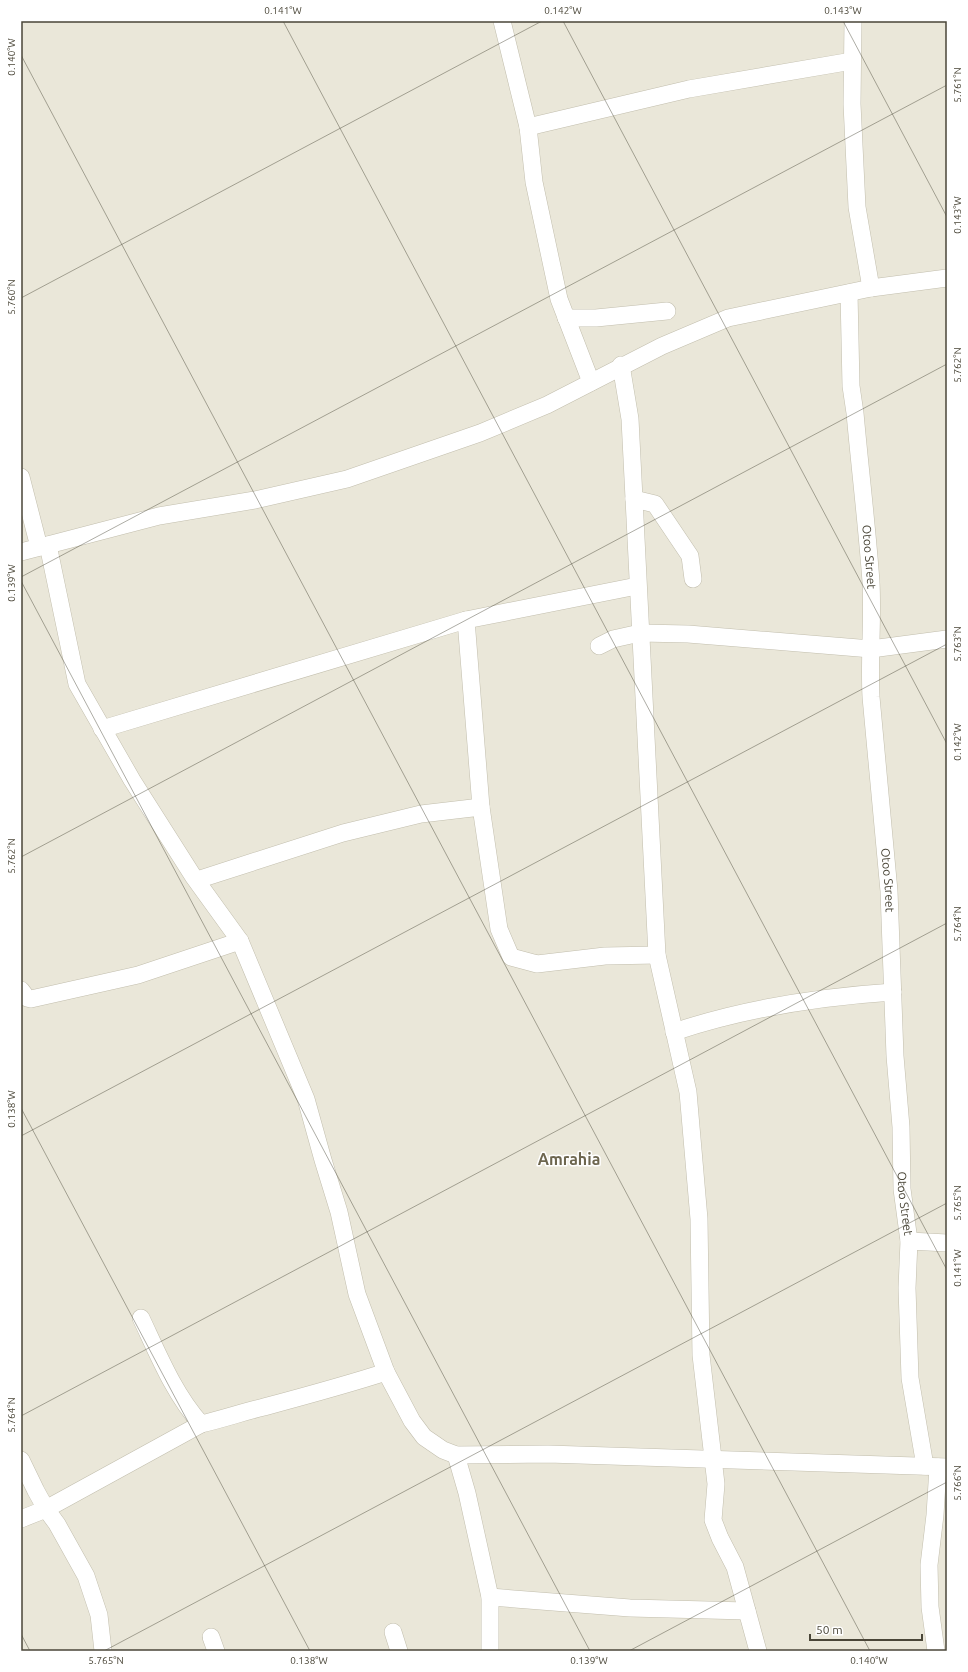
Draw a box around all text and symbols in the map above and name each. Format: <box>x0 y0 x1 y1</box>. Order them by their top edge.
text: 0.141°W <box>264 5 302 16</box>
text: 0.142°W <box>544 5 582 16</box>
text: 0.143°W <box>824 5 862 16</box>
text: 0.140°W <box>6 38 17 76</box>
text: 5.761°N <box>952 67 963 103</box>
text: 0.143°W <box>952 196 963 234</box>
text: 5.760°N <box>6 279 17 315</box>
text: 5.762°N <box>952 347 963 383</box>
street label: Otoo Street <box>860 524 878 590</box>
text: 0.139°W <box>6 564 17 602</box>
text: 5.763°N <box>952 626 963 662</box>
text: 0.142°W <box>952 723 963 761</box>
text: 5.762°N <box>6 838 17 874</box>
street label: Otoo Street <box>879 847 897 913</box>
text: 5.764°N <box>952 906 963 942</box>
text: 0.138°W <box>6 1090 17 1128</box>
district label: Amrahia <box>538 1150 600 1168</box>
street label: Otoo Street <box>896 1171 915 1237</box>
text: 5.765°N <box>952 1185 963 1221</box>
text: 0.141°W <box>952 1249 963 1287</box>
text: 5.764°N <box>6 1397 17 1433</box>
text: 5.766°N <box>952 1465 963 1501</box>
scale bar <box>810 1616 922 1642</box>
text: 50 m <box>816 1623 843 1636</box>
text: 5.765°N <box>88 1655 124 1666</box>
text: 0.138°W <box>290 1655 328 1666</box>
text: 0.139°W <box>570 1655 608 1666</box>
text: 0.140°W <box>850 1655 888 1666</box>

